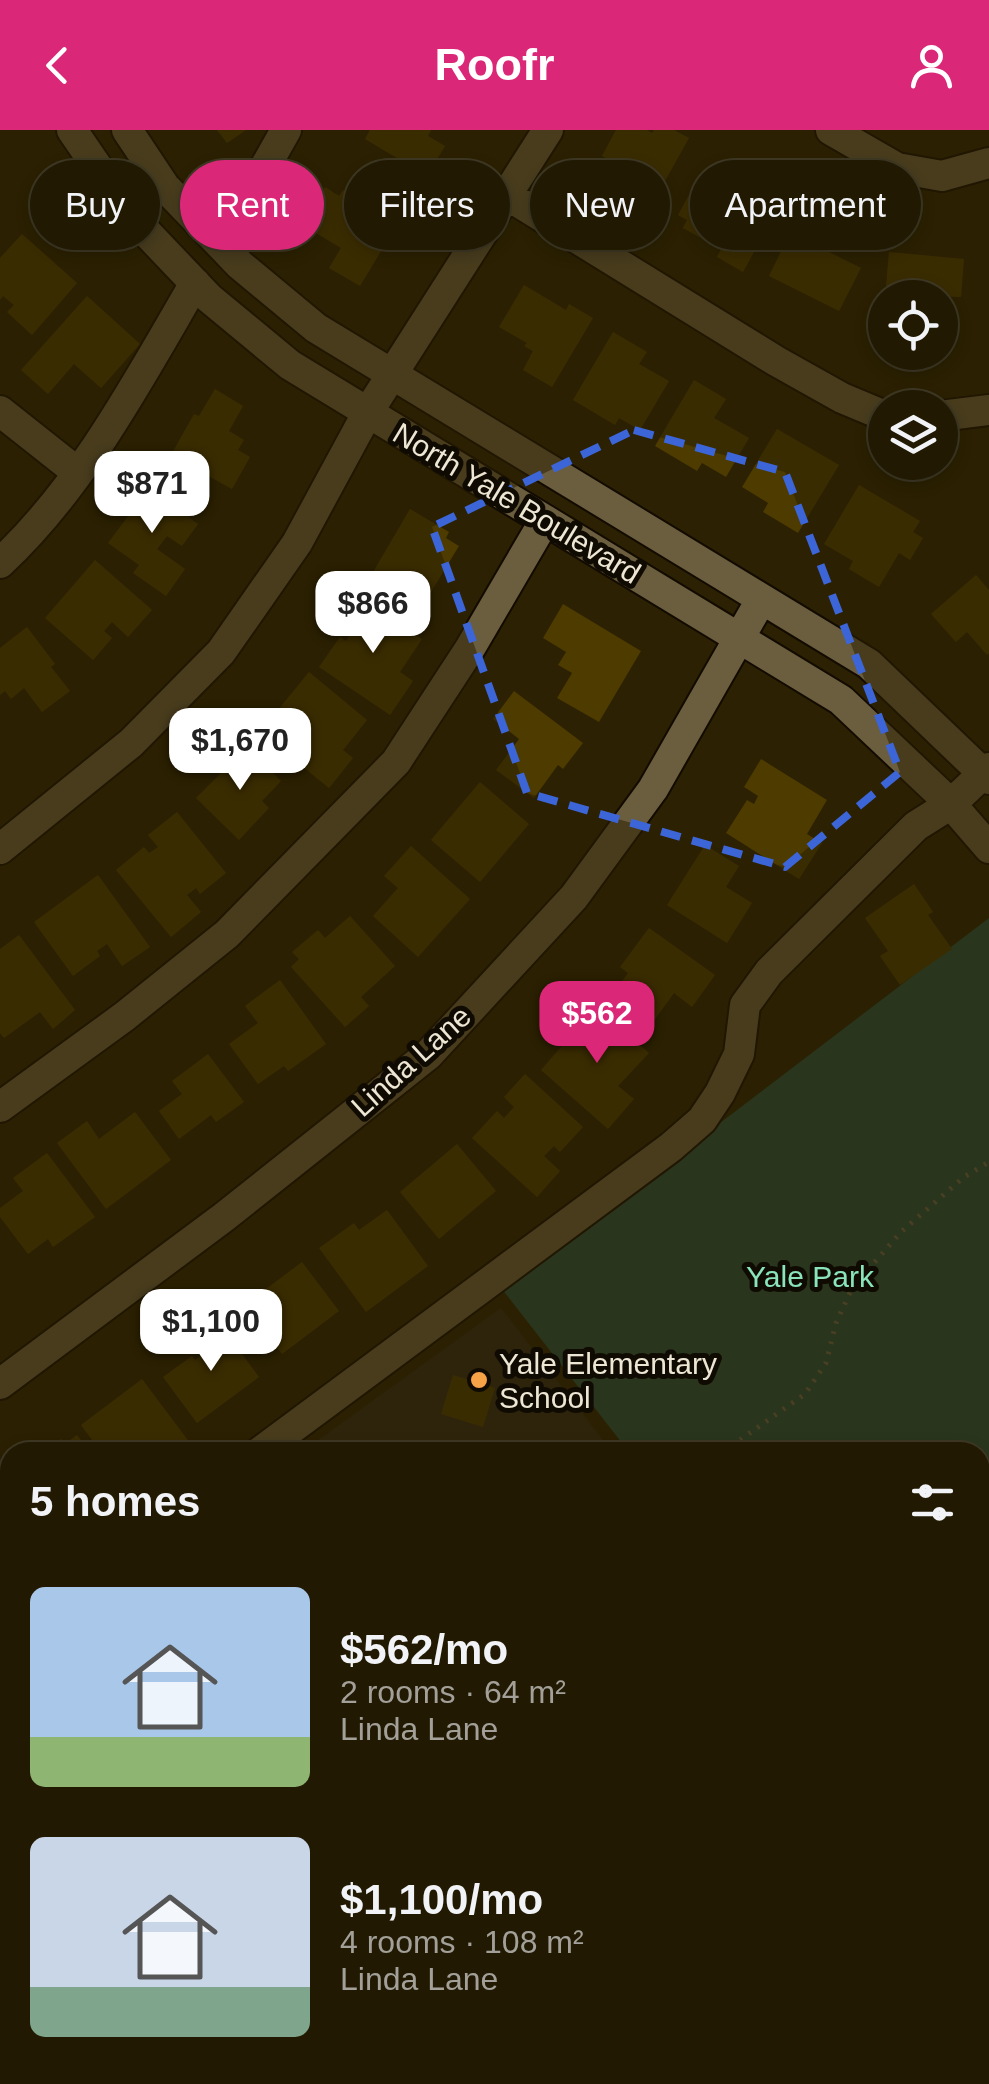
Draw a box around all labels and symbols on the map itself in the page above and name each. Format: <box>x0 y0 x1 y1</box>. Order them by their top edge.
street label: North Yale Boulevard <box>387 416 647 590</box>
pin: $871 <box>93 451 211 536</box>
pin: $866 <box>314 571 432 656</box>
pin: $1,670 <box>159 708 321 793</box>
pin: $562 <box>538 981 656 1066</box>
street label: Linda Lane <box>345 999 477 1123</box>
park label: Yale Park <box>746 1260 875 1293</box>
pin: $1,100 <box>130 1289 292 1374</box>
place label: Yale Elementary School <box>499 1347 717 1414</box>
marker: Yale Elementary School <box>468 1369 490 1391</box>

